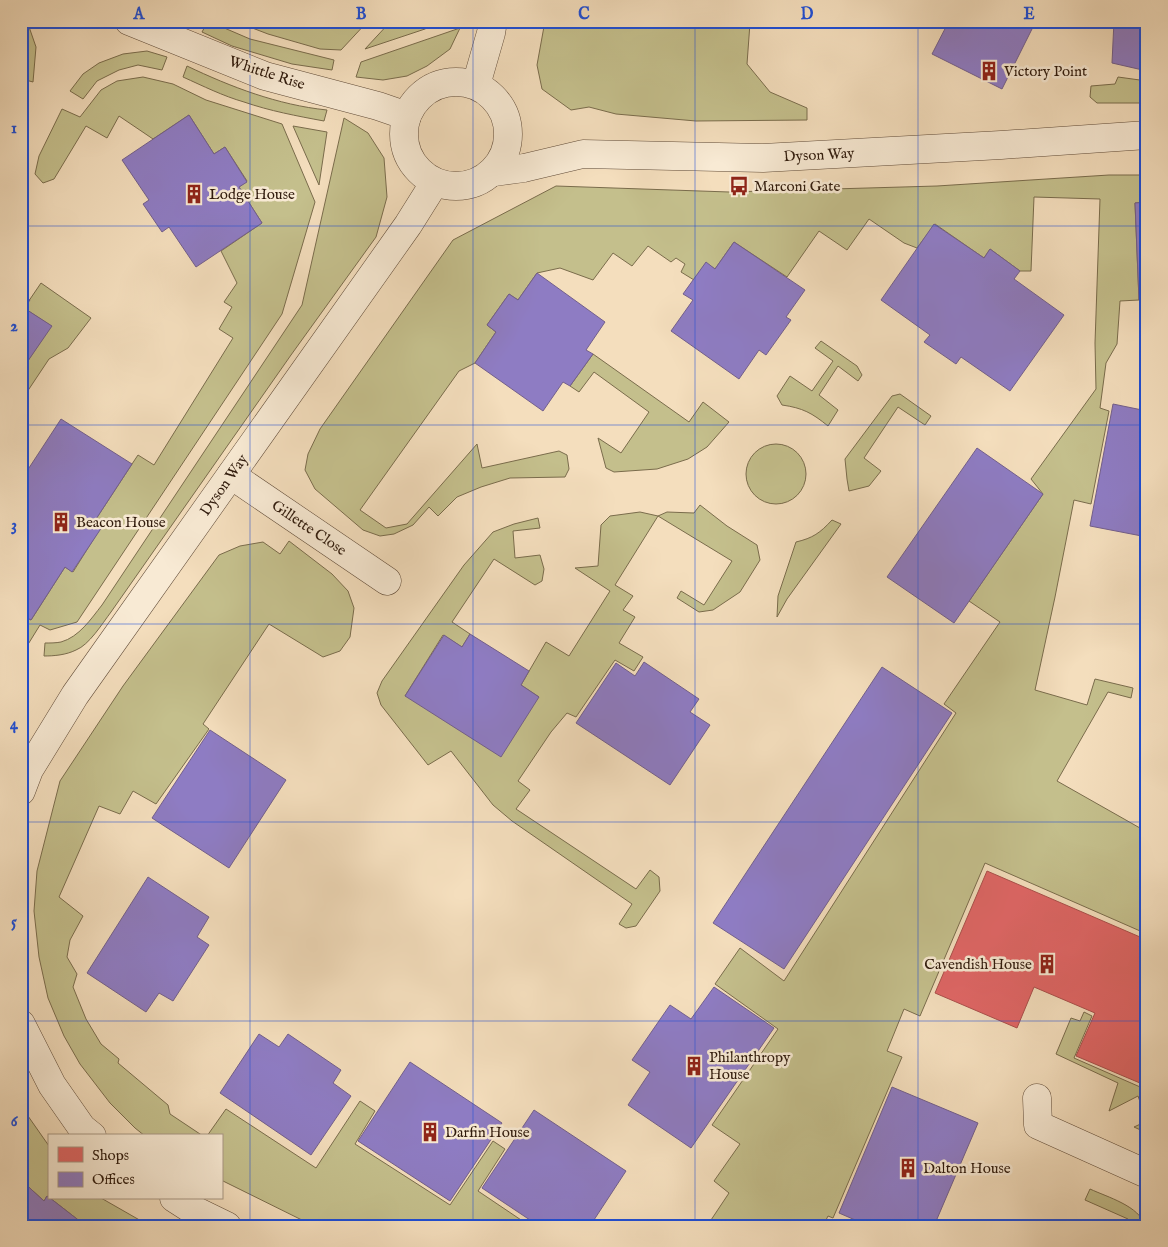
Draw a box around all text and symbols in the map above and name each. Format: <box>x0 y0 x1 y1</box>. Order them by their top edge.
text: A <box>133 5 146 25</box>
text: B <box>356 5 367 25</box>
text: C <box>578 5 590 25</box>
text: D <box>801 5 814 25</box>
text: E <box>1023 5 1035 25</box>
street label: Whittle Rise <box>227 52 308 94</box>
building icon: Victory Point <box>978 60 1000 82</box>
place label: Victory Point <box>1003 62 1087 81</box>
text: 1 <box>11 119 17 139</box>
street label: Dyson Way <box>783 144 856 166</box>
bus stop icon: Marconi Gate <box>728 175 750 197</box>
place label: Marconi Gate <box>754 177 840 196</box>
building icon: Lodge House <box>183 183 205 205</box>
place label: Lodge House <box>209 185 295 204</box>
text: 2 <box>10 317 18 337</box>
street label: Dyson Way <box>196 450 253 520</box>
street label: Gillette Close <box>268 496 350 560</box>
building icon: Beacon House <box>50 511 72 533</box>
place label: Beacon House <box>76 513 166 532</box>
text: 3 <box>11 516 17 536</box>
text: 4 <box>10 715 19 735</box>
text: 5 <box>11 913 17 933</box>
building icon: Cavendish House <box>1036 953 1058 975</box>
place label: Cavendish House <box>924 955 1032 974</box>
place label: Philanthropy House <box>709 1048 791 1084</box>
building icon: Philanthropy House <box>683 1055 705 1077</box>
text: 6 <box>11 1112 19 1132</box>
building icon: Darfin House <box>419 1121 441 1143</box>
place label: Darfin House <box>445 1123 530 1142</box>
legend <box>48 1134 222 1200</box>
text: Shops <box>92 1146 129 1165</box>
building icon: Dalton House <box>897 1157 919 1179</box>
place label: Dalton House <box>923 1159 1011 1178</box>
text: Offices <box>92 1170 135 1189</box>

